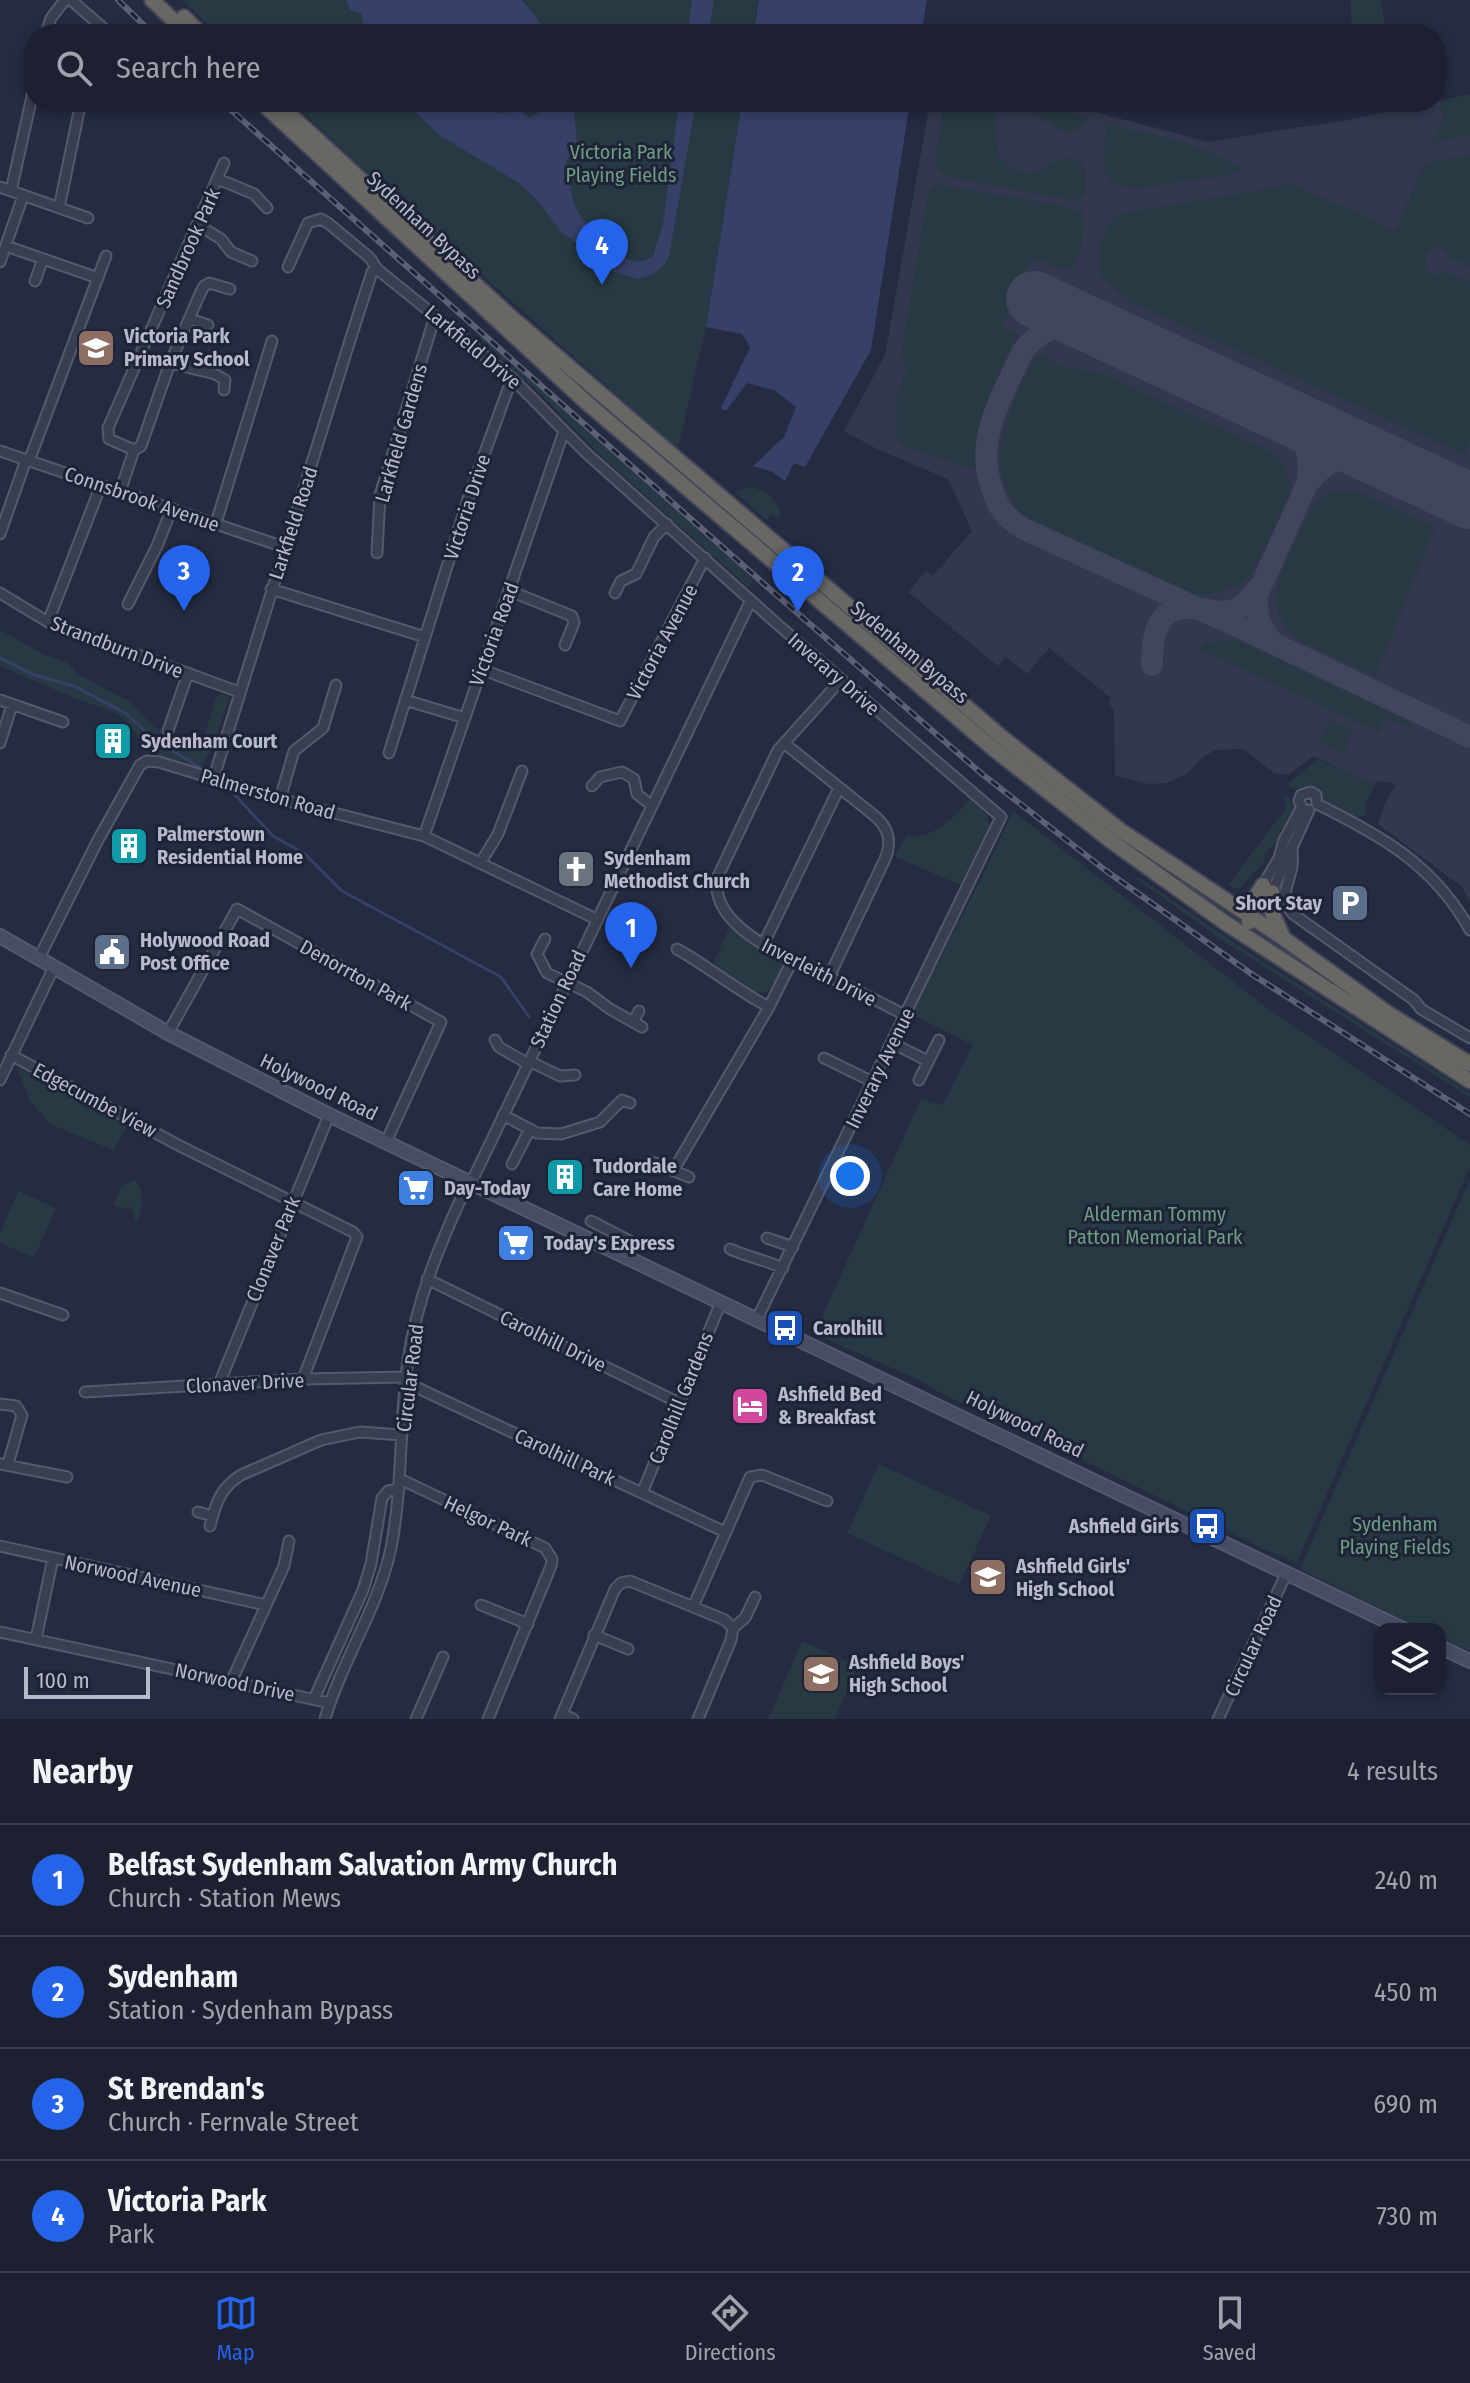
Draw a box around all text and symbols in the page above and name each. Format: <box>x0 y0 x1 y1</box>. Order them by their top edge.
search box <box>24 24 1446 112</box>
icon: search <box>52 46 96 90</box>
text: Search here <box>116 50 261 86</box>
park label: Victoria Park Playing Fields <box>565 140 677 187</box>
street label: Sydenham Bypass <box>362 166 486 284</box>
street label: Sandbrook Park <box>151 184 225 312</box>
pin: 4 <box>576 219 628 285</box>
street label: Larkfield Drive <box>420 300 526 394</box>
place label: Victoria Park Primary School <box>123 324 250 371</box>
school or university icon: Victoria Park Primary School <box>75 327 117 369</box>
street label: Larkfield Gardens <box>370 361 432 505</box>
street label: Victoria Drive <box>439 451 495 563</box>
street label: Connsbrook Avenue <box>61 461 223 537</box>
street label: Larkfield Road <box>263 464 323 582</box>
pin: 3 <box>158 545 210 611</box>
pin: 2 <box>772 546 824 612</box>
street label: Victoria Road <box>464 579 524 689</box>
street label: Victoria Avenue <box>622 580 702 704</box>
street label: Sydenham Bypass <box>846 596 974 708</box>
street label: Strandburn Drive <box>48 611 186 683</box>
street label: Inverary Drive <box>783 628 885 720</box>
building icon: Sydenham Court <box>92 720 134 762</box>
place label: Sydenham Court <box>141 729 278 753</box>
street label: Palmerston Road <box>198 763 338 825</box>
place label: Palmerstown Residential Home <box>157 822 303 869</box>
building icon: Palmerstown Residential Home <box>108 825 150 867</box>
place label: Sydenham Methodist Church <box>604 846 750 893</box>
church icon: Sydenham Methodist Church <box>555 848 597 890</box>
parking icon: Short Stay <box>1329 882 1371 924</box>
place label: Short Stay <box>1236 891 1322 915</box>
pin: 1 <box>605 902 657 968</box>
place label: Holywood Road Post Office <box>140 928 270 975</box>
public building icon: Holywood Road Post Office <box>91 931 133 973</box>
street label: Inverleith Drive <box>758 933 880 1011</box>
street label: Denorrton Park <box>296 934 417 1016</box>
street label: Station Road <box>525 946 591 1052</box>
street label: Inverary Avenue <box>840 1004 920 1132</box>
street label: Holywood Road <box>256 1048 382 1126</box>
street label: Edgecumbe View <box>29 1057 161 1143</box>
place label: Tudordale Care Home <box>593 1154 682 1201</box>
building icon: Tudordale Care Home <box>544 1156 586 1198</box>
your location <box>830 1156 870 1196</box>
supermarket icon: Day-Today <box>395 1167 437 1209</box>
place label: Day-Today <box>444 1176 531 1200</box>
street label: Clonaver Park <box>241 1192 305 1305</box>
park label: Alderman Tommy Patton Memorial Park <box>1068 1202 1243 1249</box>
supermarket icon: Today's Express <box>495 1222 537 1264</box>
place label: Today's Express <box>544 1231 675 1255</box>
street label: Carolhill Drive <box>496 1305 610 1377</box>
bus stop icon: Carolhill <box>764 1307 806 1349</box>
place label: Carolhill <box>813 1316 883 1340</box>
street label: Circular Road <box>391 1323 429 1433</box>
street label: Carolhill Gardens <box>644 1329 718 1467</box>
street label: Clonaver Drive <box>185 1368 305 1398</box>
place label: Ashfield Bed & Breakfast <box>777 1382 882 1429</box>
hotel icon: Ashfield Bed & Breakfast <box>729 1385 771 1427</box>
street label: Holywood Road <box>962 1385 1088 1463</box>
street label: Carolhill Park <box>511 1423 620 1491</box>
street label: Helgor Park <box>440 1490 536 1552</box>
bus stop icon: Ashfield Girls <box>1186 1505 1228 1547</box>
park label: Sydenham Playing Fields <box>1339 1512 1451 1559</box>
place label: Ashfield Girls <box>1068 1514 1179 1538</box>
street label: Norwood Avenue <box>62 1550 204 1602</box>
place label: Ashfield Girls' High School <box>1015 1554 1130 1601</box>
school or university icon: Ashfield Girls' High School <box>967 1556 1009 1598</box>
street label: Circular Road <box>1219 1592 1287 1700</box>
map controls <box>1374 1623 1446 1695</box>
button: layers <box>1374 1623 1446 1695</box>
place label: Ashfield Boys' High School <box>848 1650 965 1697</box>
school or university icon: Ashfield Boys' High School <box>800 1653 842 1695</box>
street label: Norwood Drive <box>173 1658 297 1706</box>
scale bar <box>24 1663 150 1699</box>
text: 100 m <box>36 1667 90 1694</box>
text: Nearby <box>32 1751 133 1792</box>
text: 4 results <box>1347 1756 1438 1787</box>
text: Belfast Sydenham Salvation Army Church <box>108 1847 617 1883</box>
text: 1 <box>53 1865 64 1896</box>
text: 240 m <box>1375 1865 1438 1896</box>
text: Church · Station Mews <box>108 1883 341 1914</box>
text: Sydenham <box>108 1959 238 1995</box>
text: 2 <box>52 1977 64 2008</box>
text: 450 m <box>1374 1977 1438 2008</box>
text: Station · Sydenham Bypass <box>108 1995 393 2026</box>
text: St Brendan's <box>108 2071 264 2107</box>
text: 3 <box>52 2089 64 2120</box>
text: 690 m <box>1373 2089 1438 2120</box>
text: Church · Fernvale Street <box>108 2107 358 2138</box>
text: Victoria Park <box>108 2183 267 2219</box>
text: 4 <box>51 2201 65 2232</box>
text: 730 m <box>1376 2201 1438 2232</box>
text: Park <box>108 2219 154 2250</box>
tab: Map <box>214 2291 258 2366</box>
tab: Directions <box>685 2291 776 2366</box>
tab: Saved <box>1203 2291 1256 2366</box>

